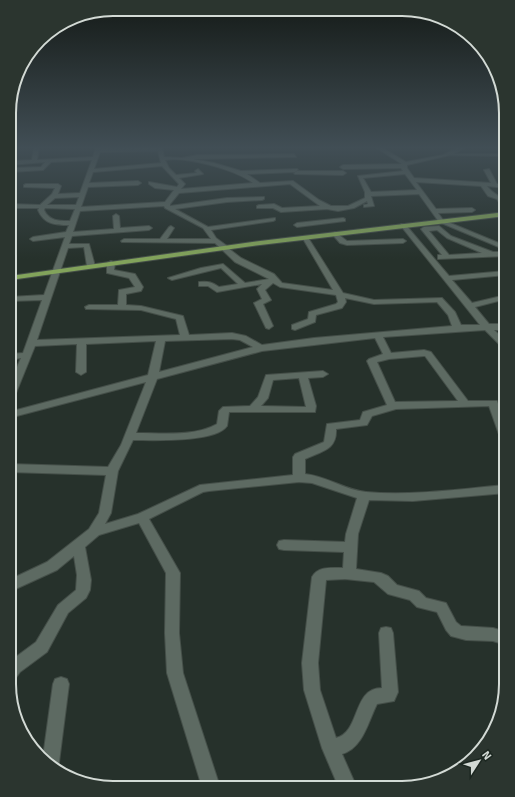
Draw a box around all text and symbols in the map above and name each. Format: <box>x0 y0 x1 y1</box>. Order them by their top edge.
north arrow <box>459 741 499 781</box>
text: N <box>479 748 494 762</box>

